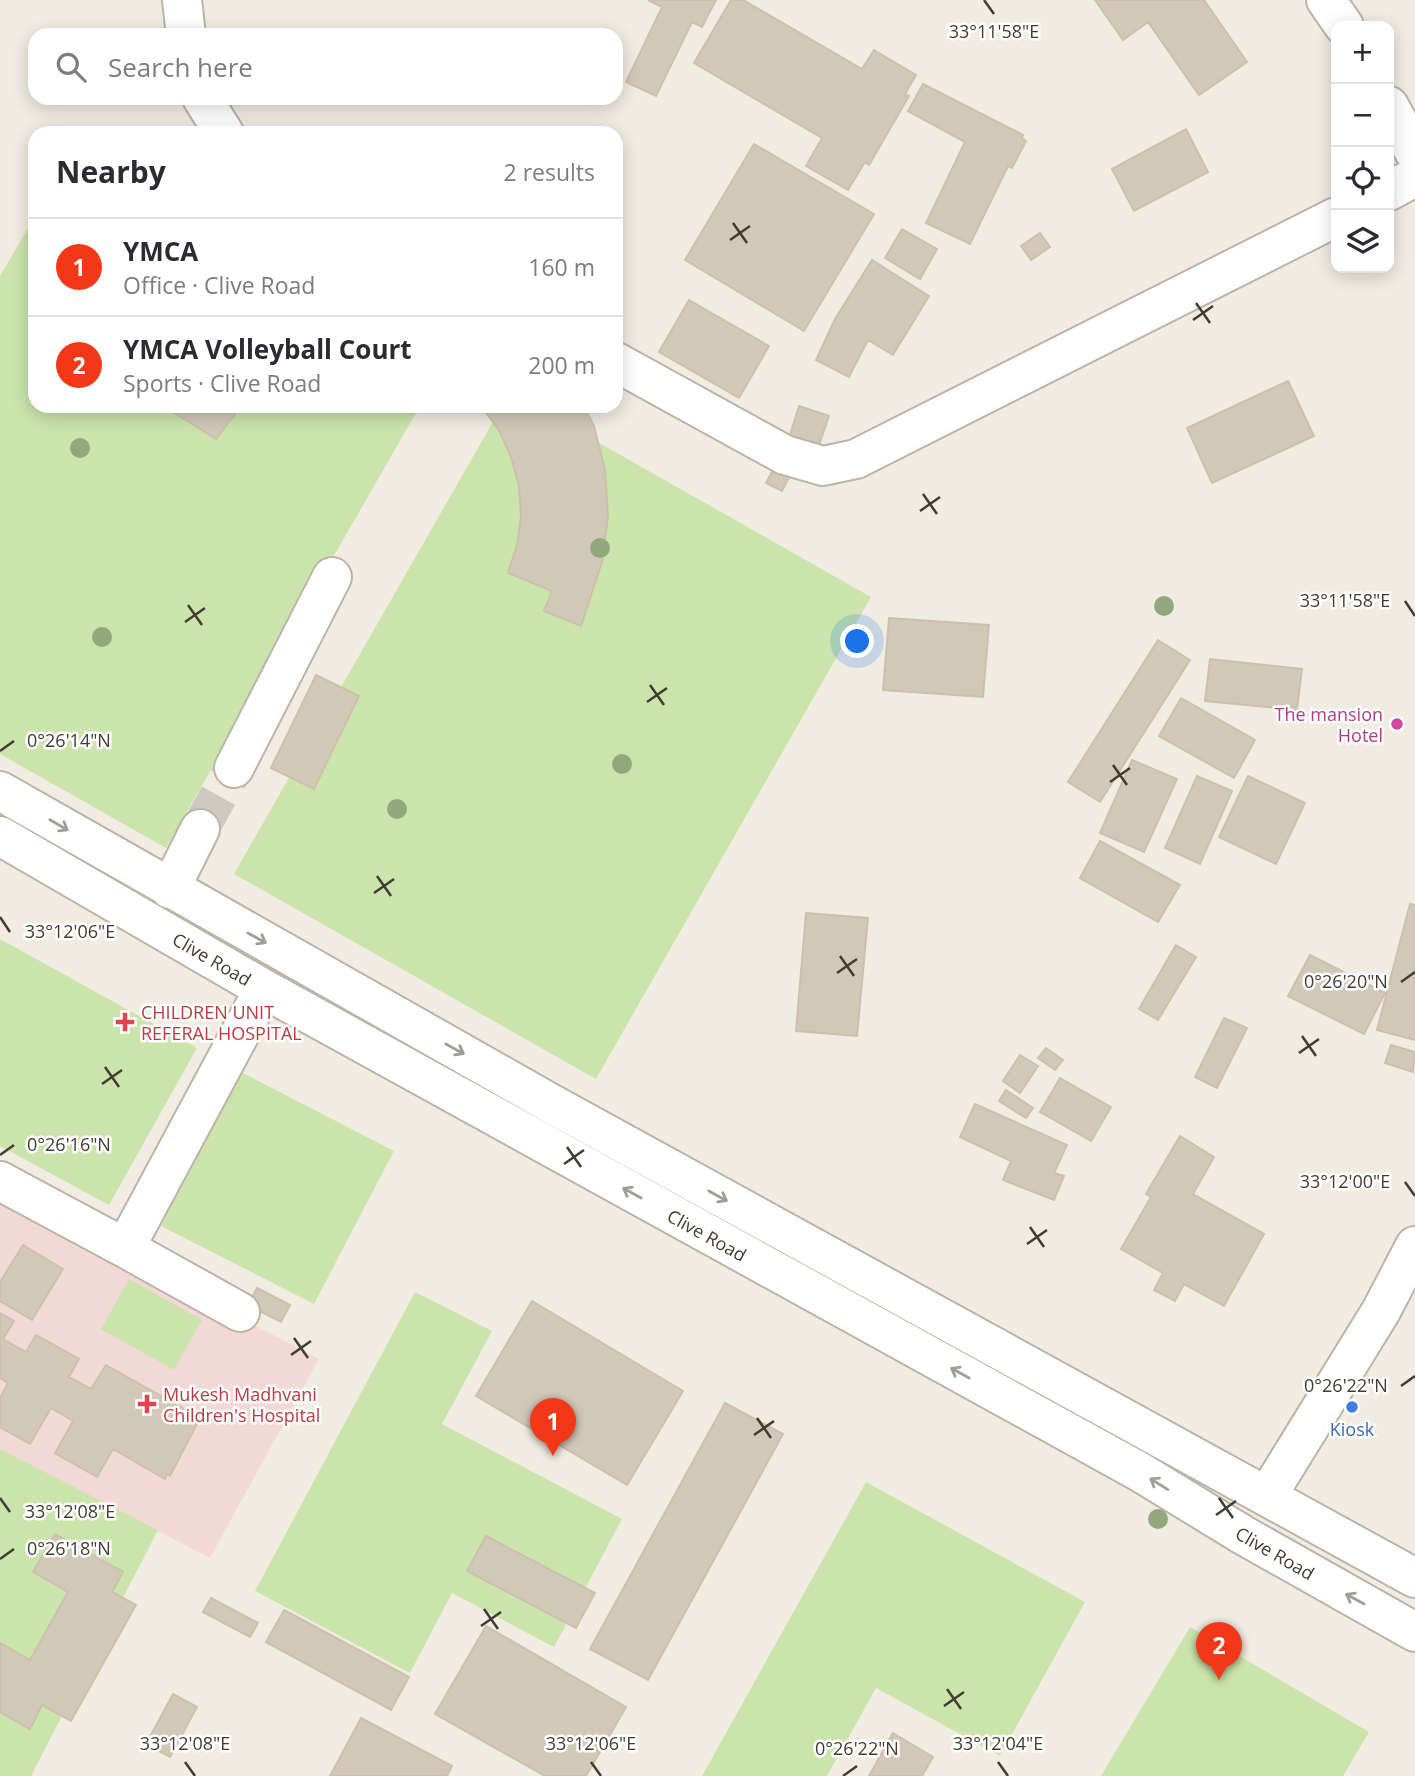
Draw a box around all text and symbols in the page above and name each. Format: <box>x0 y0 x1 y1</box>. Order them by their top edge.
text: 33°11'58"E <box>949 19 1039 43</box>
map controls <box>1331 21 1394 273</box>
button: + <box>1331 21 1394 84</box>
search box <box>28 28 623 105</box>
icon: search <box>52 48 90 86</box>
text: Search here <box>108 49 253 85</box>
button: − <box>1331 84 1394 147</box>
button: locate <box>1331 147 1394 210</box>
text: Nearby <box>56 151 166 192</box>
text: 2 results <box>504 156 595 188</box>
button: layers <box>1331 210 1394 273</box>
text: YMCA <box>123 233 198 269</box>
text: 1 <box>72 251 86 283</box>
text: 160 m <box>528 251 595 283</box>
text: Office · Clive Road <box>123 269 315 301</box>
text: YMCA Volleyball Court <box>123 331 412 367</box>
text: 2 <box>72 349 86 381</box>
text: 200 m <box>528 349 595 381</box>
text: Sports · Clive Road <box>123 367 321 399</box>
text: 33°11'58"E <box>1300 588 1390 612</box>
your location <box>840 624 874 658</box>
place label: The mansion Hotel <box>1275 702 1383 747</box>
marker: The mansion Hotel <box>1389 716 1405 732</box>
text: 0°26'14"N <box>27 728 111 752</box>
one-way arrow <box>49 818 69 832</box>
text: 33°12'06"E <box>25 919 115 943</box>
street label: Clive Road <box>168 927 256 991</box>
one-way arrow <box>246 932 267 945</box>
text: 0°26'20"N <box>1304 969 1388 993</box>
place label: CHILDREN UNIT REFERAL HOSPITAL <box>141 1000 302 1045</box>
marker: CHILDREN UNIT REFERAL HOSPITAL <box>115 1012 135 1032</box>
one-way arrow <box>445 1042 465 1056</box>
text: 0°26'16"N <box>27 1132 111 1156</box>
text: 33°12'00"E <box>1300 1169 1390 1193</box>
one-way arrow <box>622 1186 643 1199</box>
one-way arrow <box>708 1189 728 1203</box>
street label: Clive Road <box>663 1203 751 1267</box>
one-way arrow <box>951 1366 971 1380</box>
text: 0°26'22"N <box>1304 1373 1388 1397</box>
place label: Mukesh Madhvani Children's Hospital <box>163 1382 320 1427</box>
marker: Mukesh Madhvani Children's Hospital <box>137 1394 157 1414</box>
pin: 1 <box>530 1398 576 1456</box>
marker: Kiosk <box>1344 1399 1360 1415</box>
place label: Kiosk <box>1330 1417 1375 1441</box>
one-way arrow <box>1150 1476 1170 1490</box>
text: 33°12'08"E <box>25 1499 115 1523</box>
street label: Clive Road <box>1231 1521 1319 1585</box>
text: 0°26'18"N <box>27 1536 111 1560</box>
one-way arrow <box>1346 1592 1366 1606</box>
pin: 2 <box>1196 1622 1242 1680</box>
text: 33°12'08"E <box>140 1731 230 1755</box>
text: 33°12'06"E <box>546 1731 636 1755</box>
text: 33°12'04"E <box>953 1731 1043 1755</box>
text: 0°26'22"N <box>815 1736 899 1760</box>

